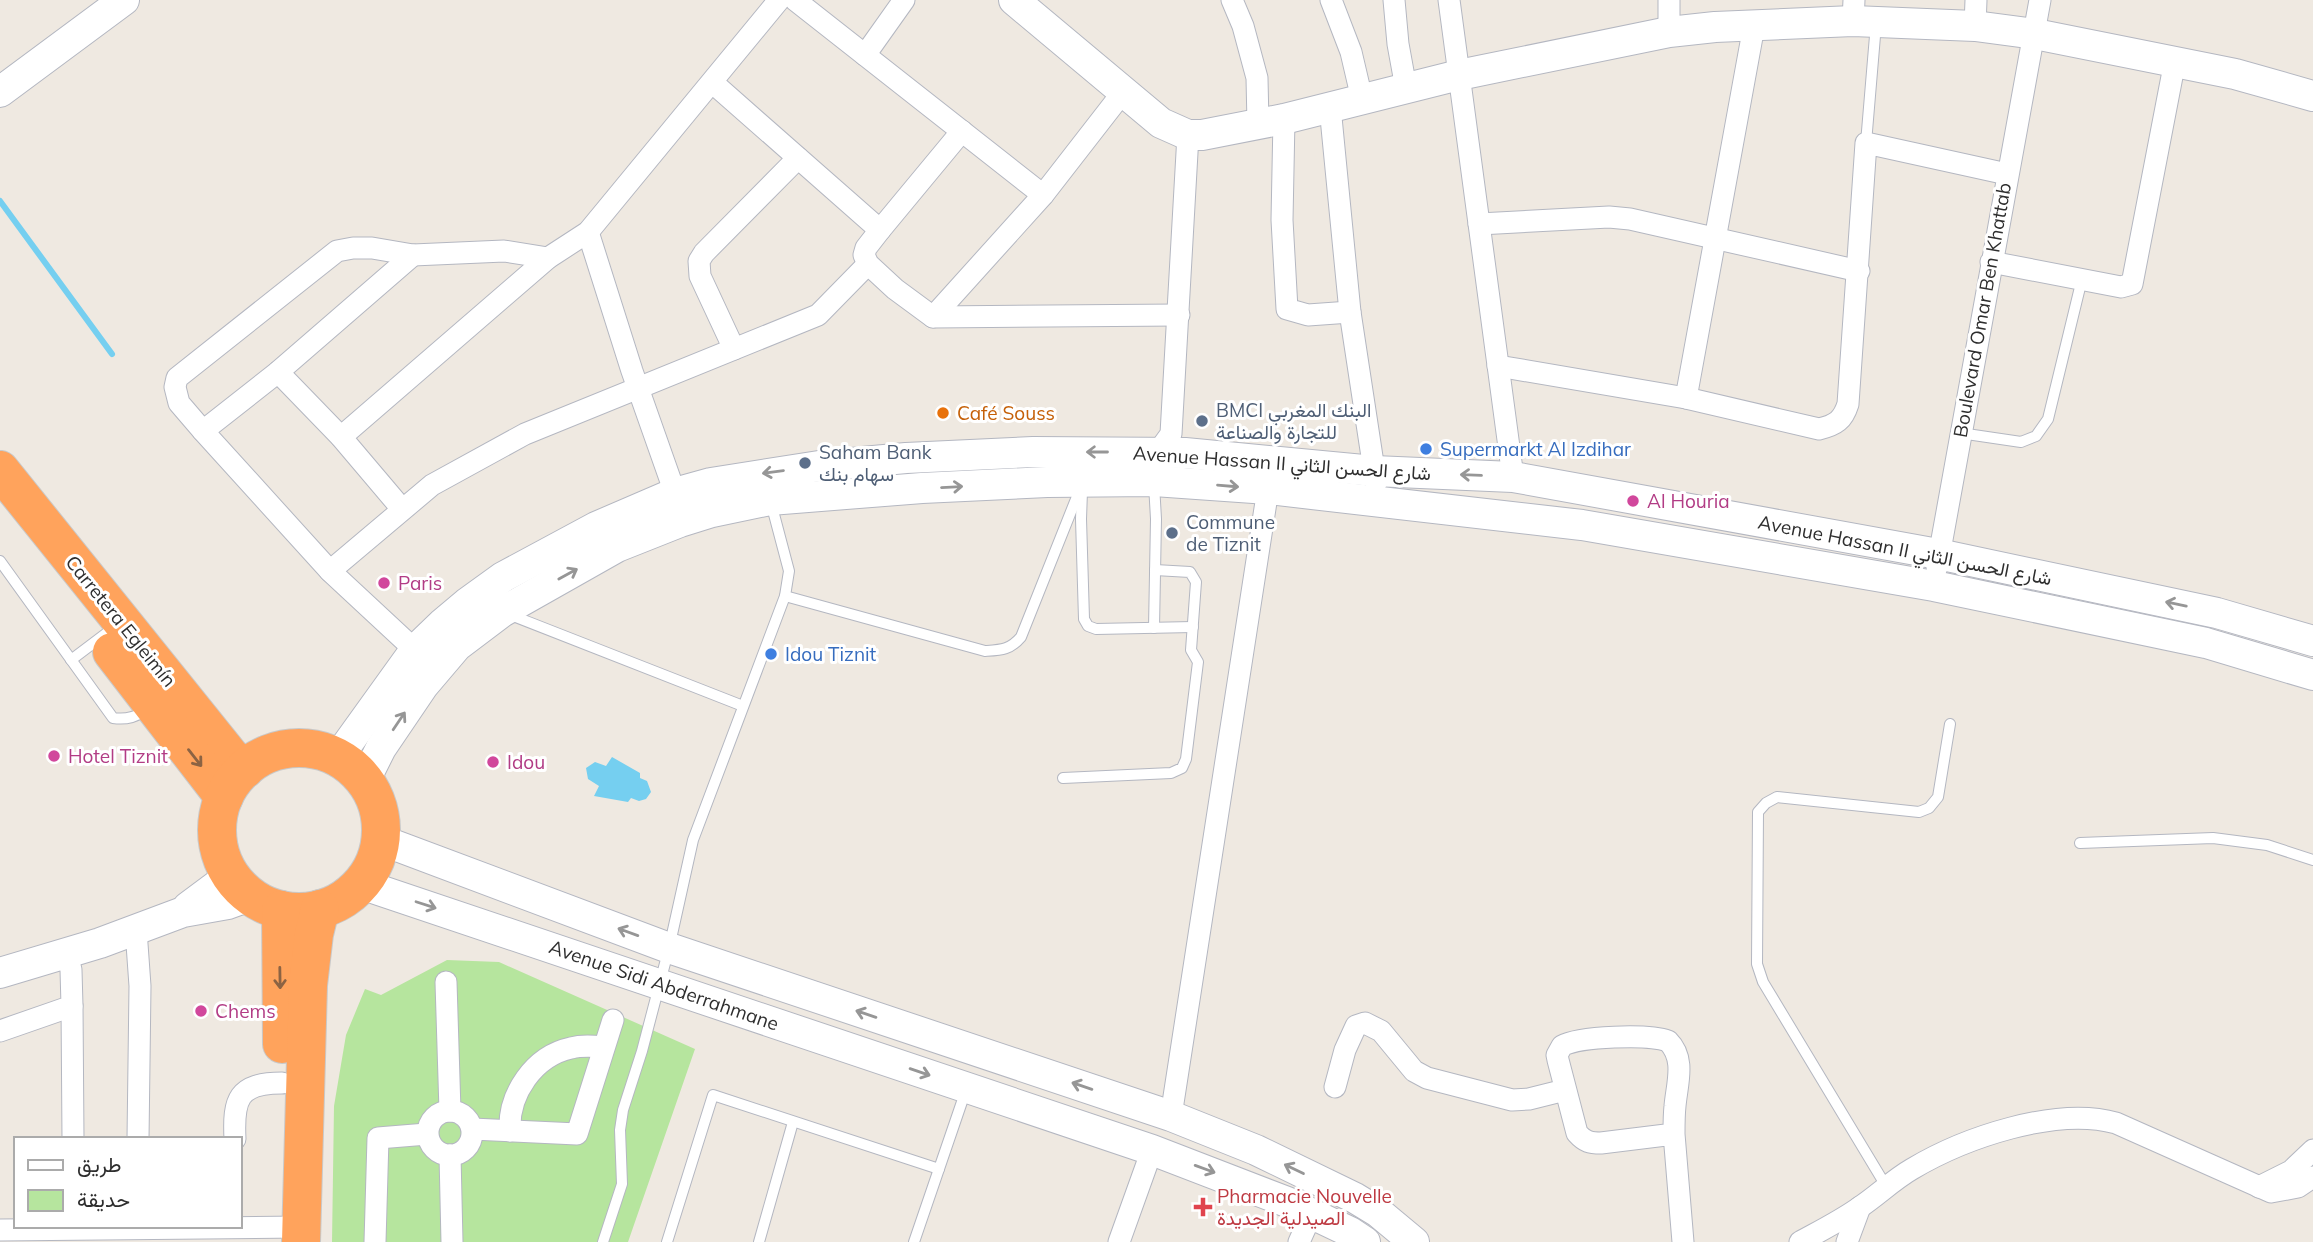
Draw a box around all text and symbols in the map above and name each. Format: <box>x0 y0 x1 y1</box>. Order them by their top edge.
street label: Boulevard Omar Ben Khattab <box>1948 181 2016 439</box>
place label: BMCI البنك المغربي للتجارة والصناعة <box>1216 398 1371 444</box>
place label: Café Souss <box>957 401 1055 425</box>
marker: Café Souss <box>935 405 951 421</box>
marker: BMCI البنك المغربي للتجارة والصناعة <box>1194 413 1210 429</box>
place label: Supermarkt Al Izdihar <box>1440 437 1631 461</box>
place label: Saham Bank سهام بنك <box>819 440 932 487</box>
street label: Avenue Hassan II شارع الحسن الثاني <box>1132 441 1432 489</box>
marker: Supermarkt Al Izdihar <box>1418 441 1434 457</box>
one-way arrow <box>1086 445 1109 459</box>
marker: Saham Bank سهام بنك <box>797 455 813 471</box>
one-way arrow <box>762 466 785 479</box>
one-way arrow <box>1460 468 1483 482</box>
one-way arrow <box>940 480 963 493</box>
one-way arrow <box>1216 480 1239 493</box>
place label: Al Houria <box>1647 489 1730 513</box>
marker: Al Houria <box>1625 493 1641 509</box>
place label: Commune de Tiznit <box>1186 510 1275 556</box>
street label: Avenue Hassan II شارع الحسن الثاني <box>1755 510 2054 594</box>
marker: Commune de Tiznit <box>1164 525 1180 541</box>
street label: Carretera Egleimín <box>61 550 181 692</box>
one-way arrow <box>557 567 577 581</box>
place label: Paris <box>398 571 442 595</box>
marker: Paris <box>376 575 392 591</box>
one-way arrow <box>2165 597 2188 611</box>
place label: Idou Tiznit <box>785 642 877 666</box>
marker: Idou Tiznit <box>763 646 779 662</box>
one-way arrow <box>392 712 406 731</box>
place label: Hotel Tiznit <box>68 744 168 768</box>
marker: Hotel Tiznit <box>46 748 62 764</box>
one-way arrow <box>188 749 203 767</box>
place label: Idou <box>507 750 545 774</box>
marker: Idou <box>485 754 501 770</box>
one-way arrow <box>415 900 437 912</box>
one-way arrow <box>618 925 640 938</box>
street label: Avenue Sidi Abderrahmane <box>546 934 782 1036</box>
one-way arrow <box>273 966 287 989</box>
place label: Chems <box>215 999 276 1023</box>
marker: Chems <box>193 1003 209 1019</box>
one-way arrow <box>856 1007 878 1019</box>
one-way arrow <box>909 1067 931 1079</box>
one-way arrow <box>1072 1079 1094 1091</box>
legend <box>14 1137 242 1228</box>
text: طريق <box>77 1151 122 1178</box>
one-way arrow <box>1284 1161 1305 1175</box>
one-way arrow <box>1194 1164 1216 1176</box>
place label: Pharmacie Nouvelle الصيدلية الجديدة <box>1217 1184 1392 1230</box>
text: حديقة <box>77 1186 130 1212</box>
marker: Pharmacie Nouvelle الصيدلية الجديدة <box>1195 1199 1211 1215</box>

